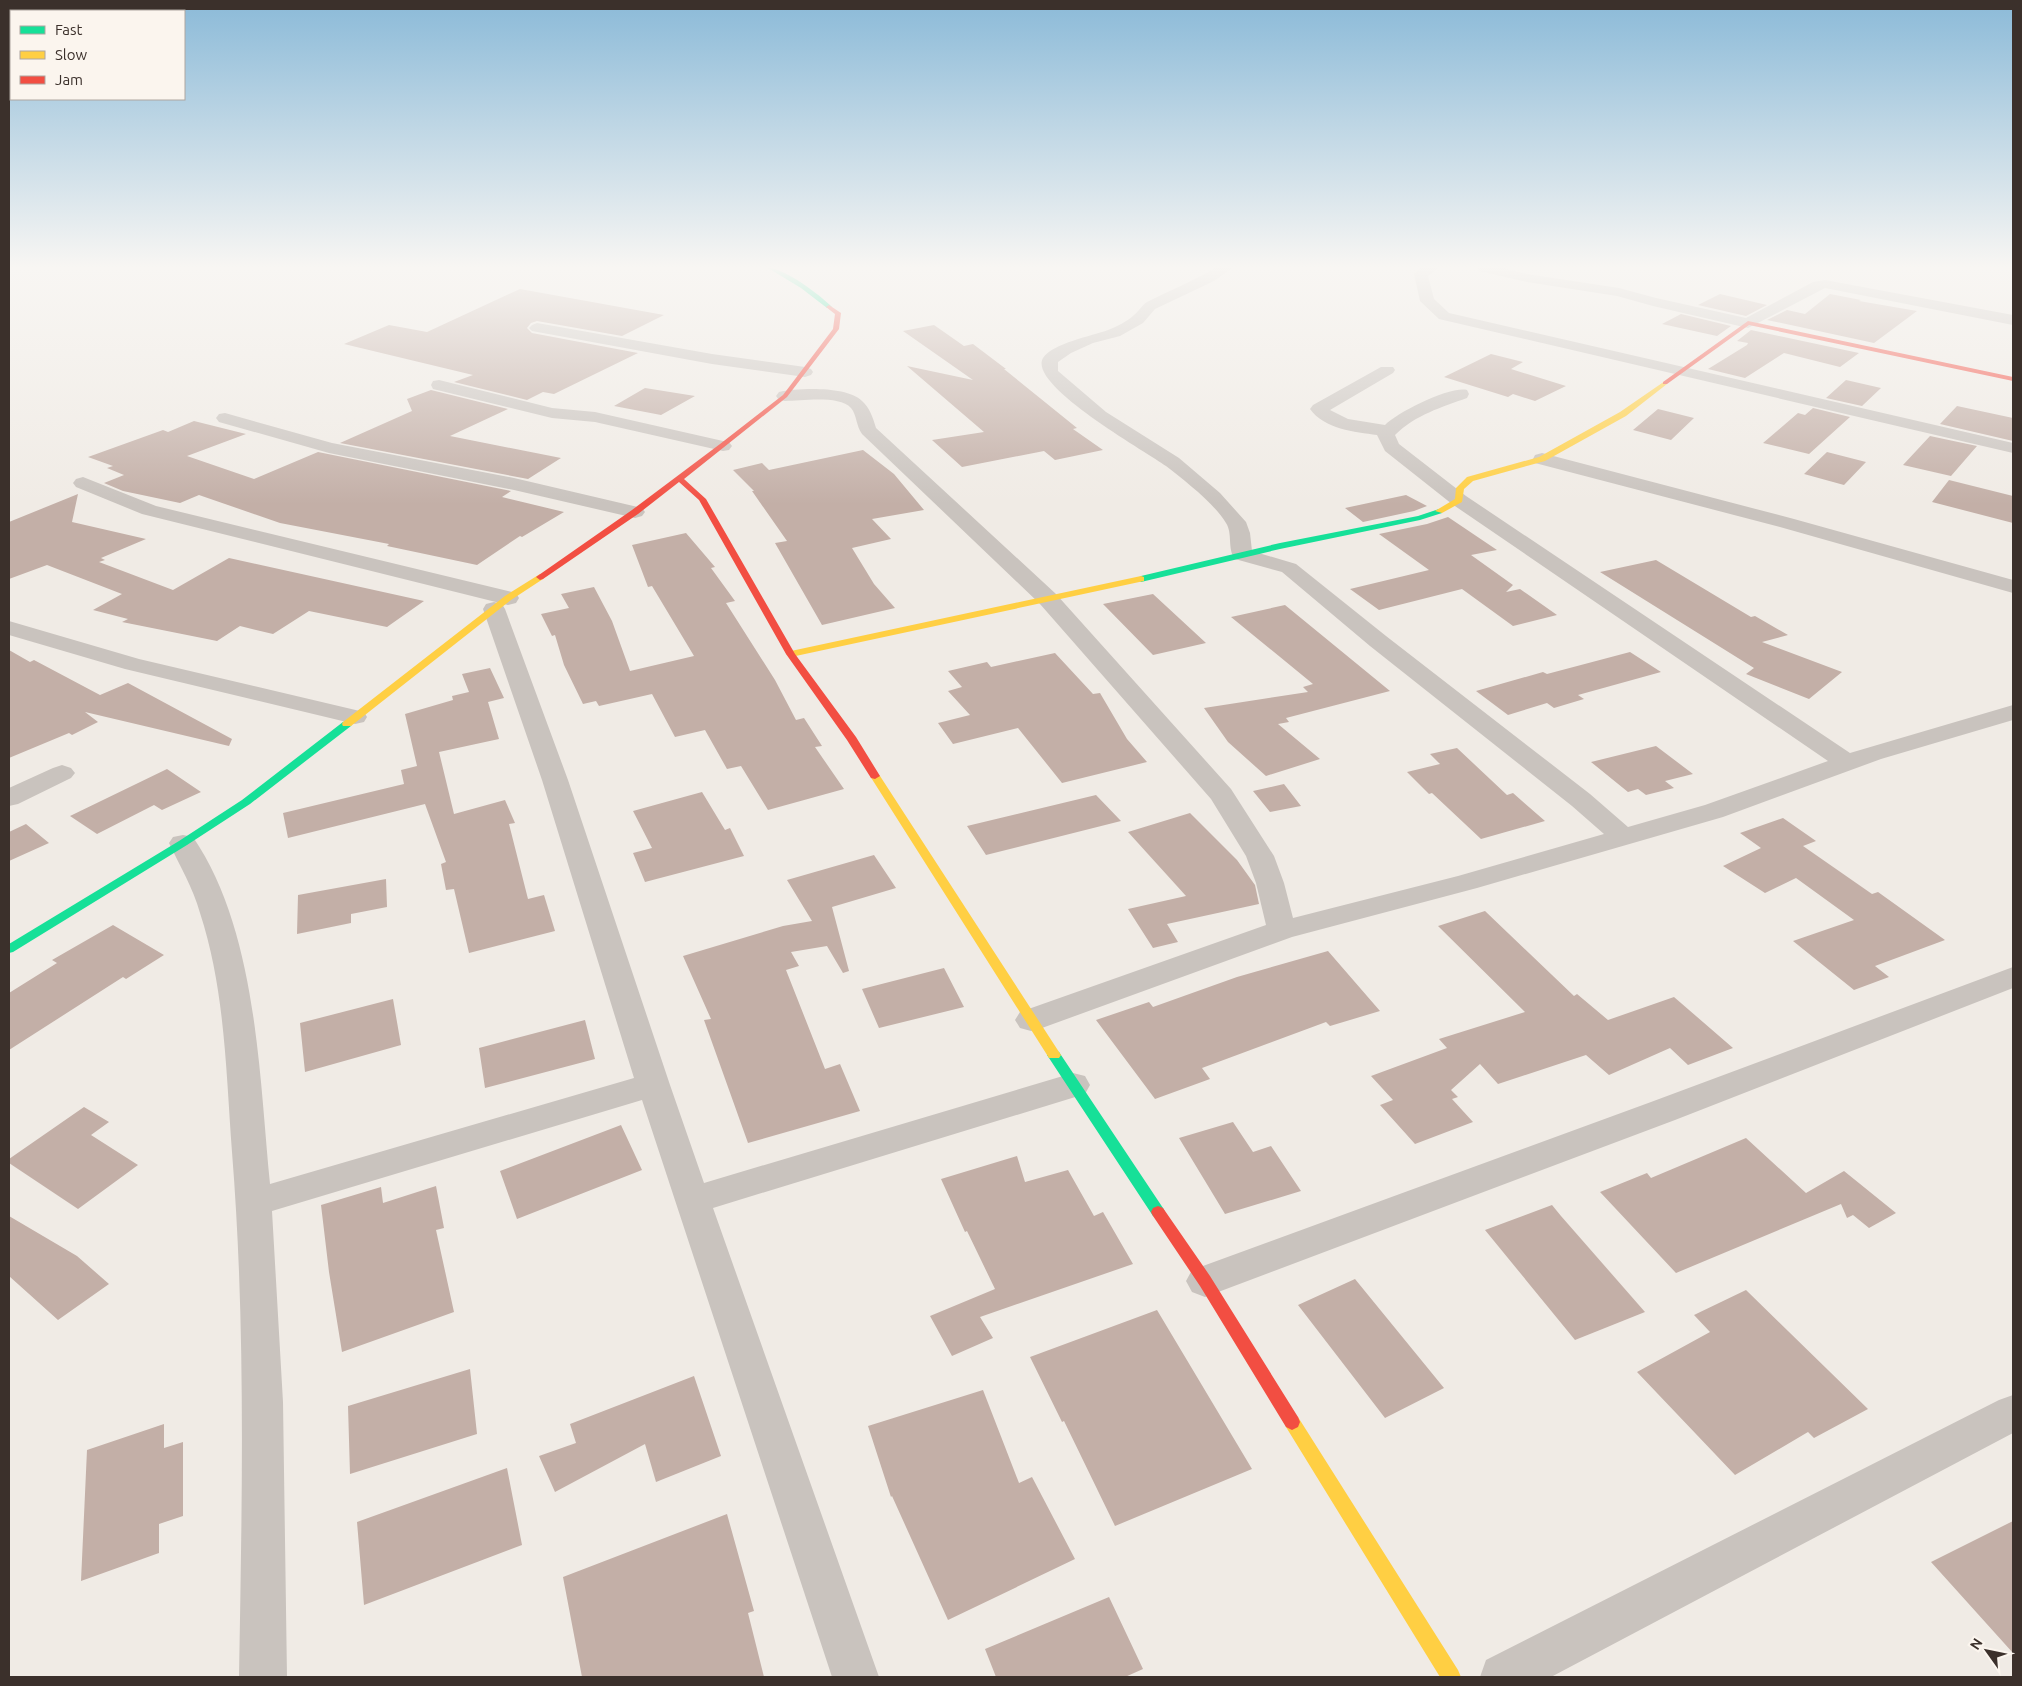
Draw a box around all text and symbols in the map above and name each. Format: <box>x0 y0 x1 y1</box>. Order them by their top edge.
legend <box>10 10 185 100</box>
text: Fast <box>55 21 83 38</box>
text: Slow <box>55 46 88 63</box>
text: Jam <box>55 71 83 88</box>
north arrow <box>1962 1626 2012 1676</box>
text: N <box>1967 1635 1986 1653</box>

